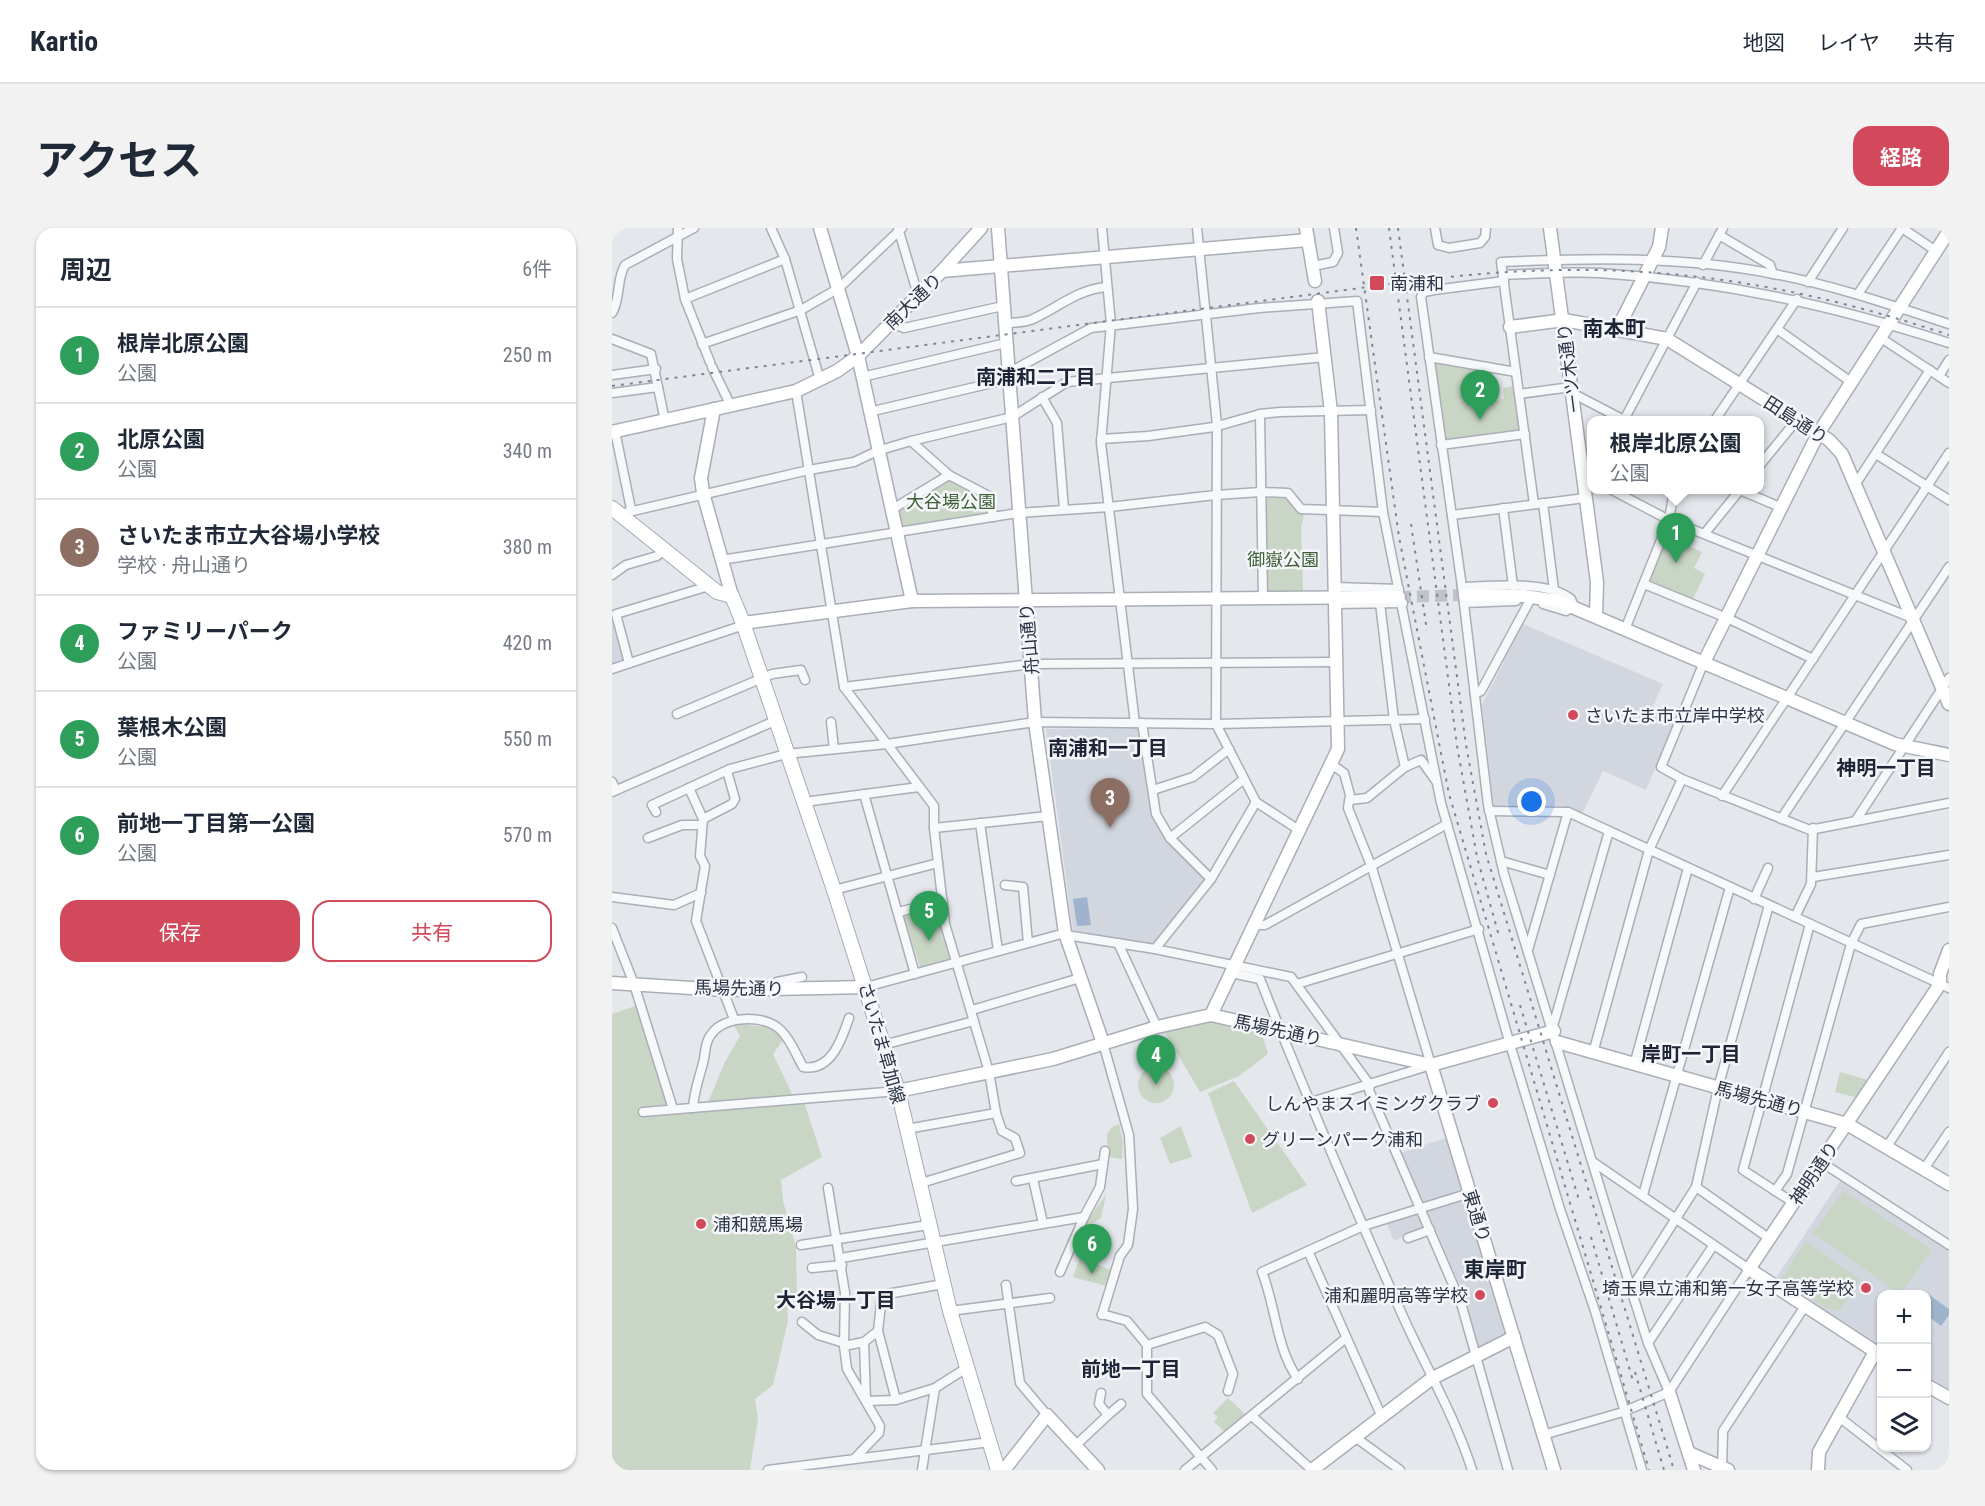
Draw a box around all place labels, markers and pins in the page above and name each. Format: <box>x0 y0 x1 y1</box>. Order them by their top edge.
place label: 南浦和 <box>1390 273 1444 294</box>
marker: 南浦和 <box>1368 274 1386 292</box>
pin: 2 <box>1460 370 1500 420</box>
pin: 1 <box>1656 514 1696 563</box>
place label: さいたま市立岸中学校 <box>1585 705 1764 726</box>
marker: さいたま市立岸中学校 <box>1566 708 1580 722</box>
pin: 3 <box>1090 778 1130 828</box>
pin: 5 <box>910 892 948 941</box>
pin: 4 <box>1136 1036 1176 1085</box>
place label: しんやまスイミングクラブ <box>1265 1093 1481 1114</box>
marker: しんやまスイミングクラブ <box>1486 1096 1500 1110</box>
place label: グリーンパーク浦和 <box>1262 1129 1423 1150</box>
marker: グリーンパーク浦和 <box>1243 1132 1257 1146</box>
place label: 浦和競馬場 <box>713 1214 803 1235</box>
marker: 浦和競馬場 <box>694 1217 708 1231</box>
pin: 6 <box>1072 1224 1112 1274</box>
place label: 埼玉県立浦和第一女子高等学校 <box>1602 1278 1854 1299</box>
marker: 埼玉県立浦和第一女子高等学校 <box>1859 1281 1873 1295</box>
place label: 浦和麗明高等学校 <box>1324 1285 1468 1306</box>
marker: 浦和麗明高等学校 <box>1473 1288 1487 1302</box>

